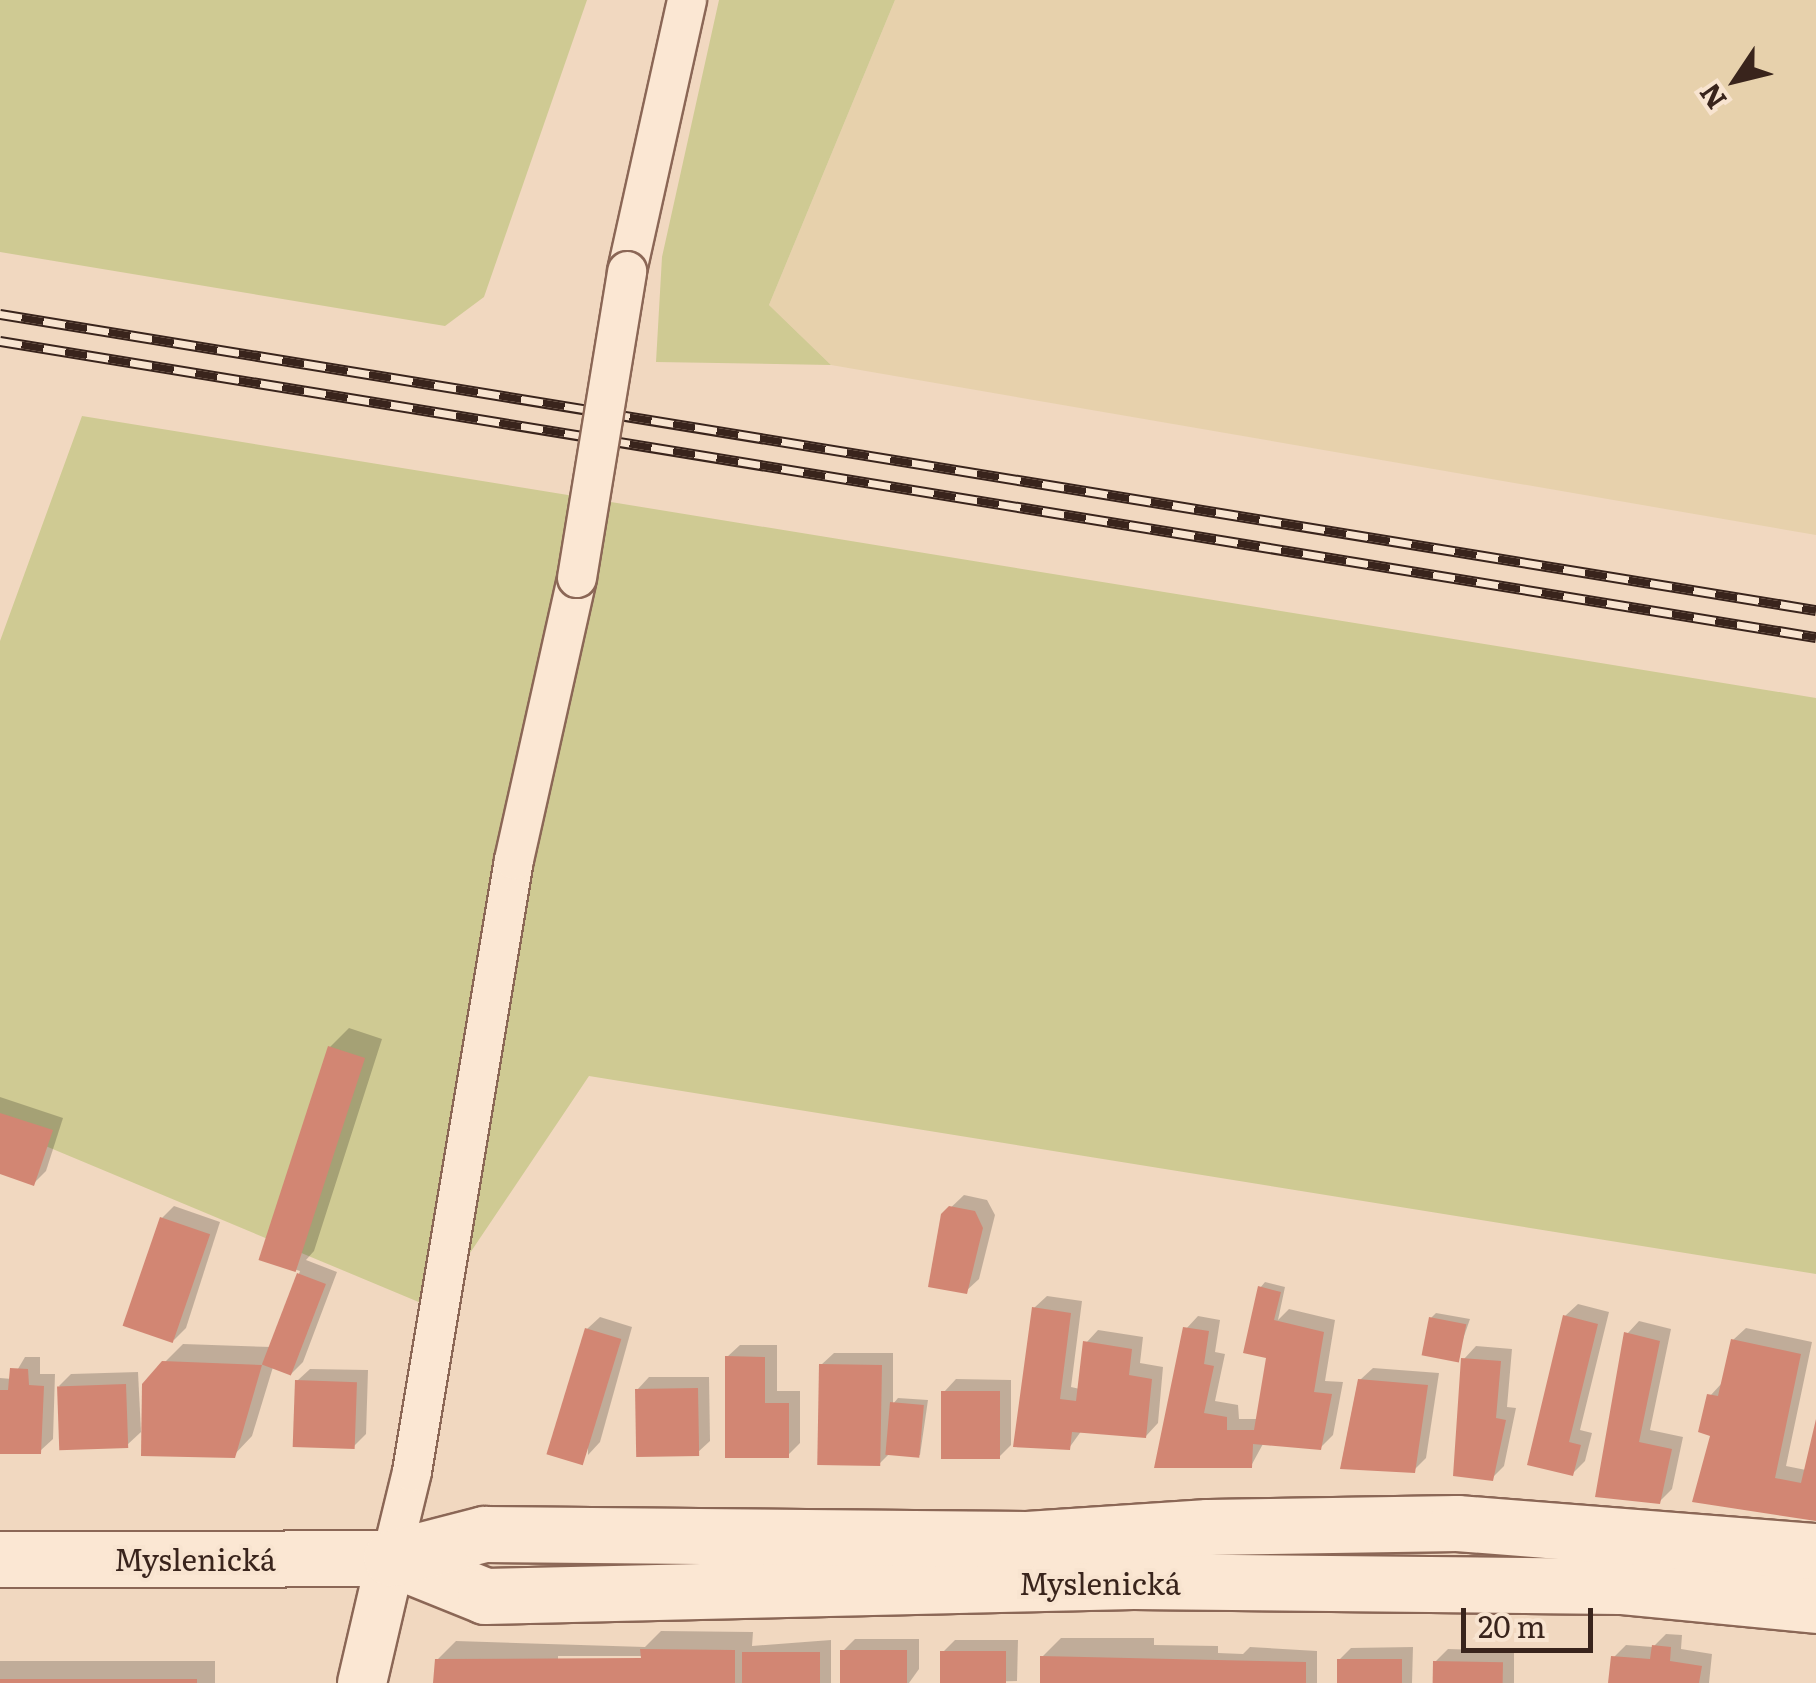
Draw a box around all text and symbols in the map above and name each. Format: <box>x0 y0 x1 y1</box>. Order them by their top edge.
north arrow <box>1686 30 1786 130</box>
text: N <box>1687 76 1735 119</box>
street label: Myslenická <box>114 1540 276 1576</box>
street label: Myslenická <box>1019 1564 1181 1600</box>
scale bar <box>1466 1588 1598 1650</box>
text: 20 m <box>1478 1603 1546 1647</box>

